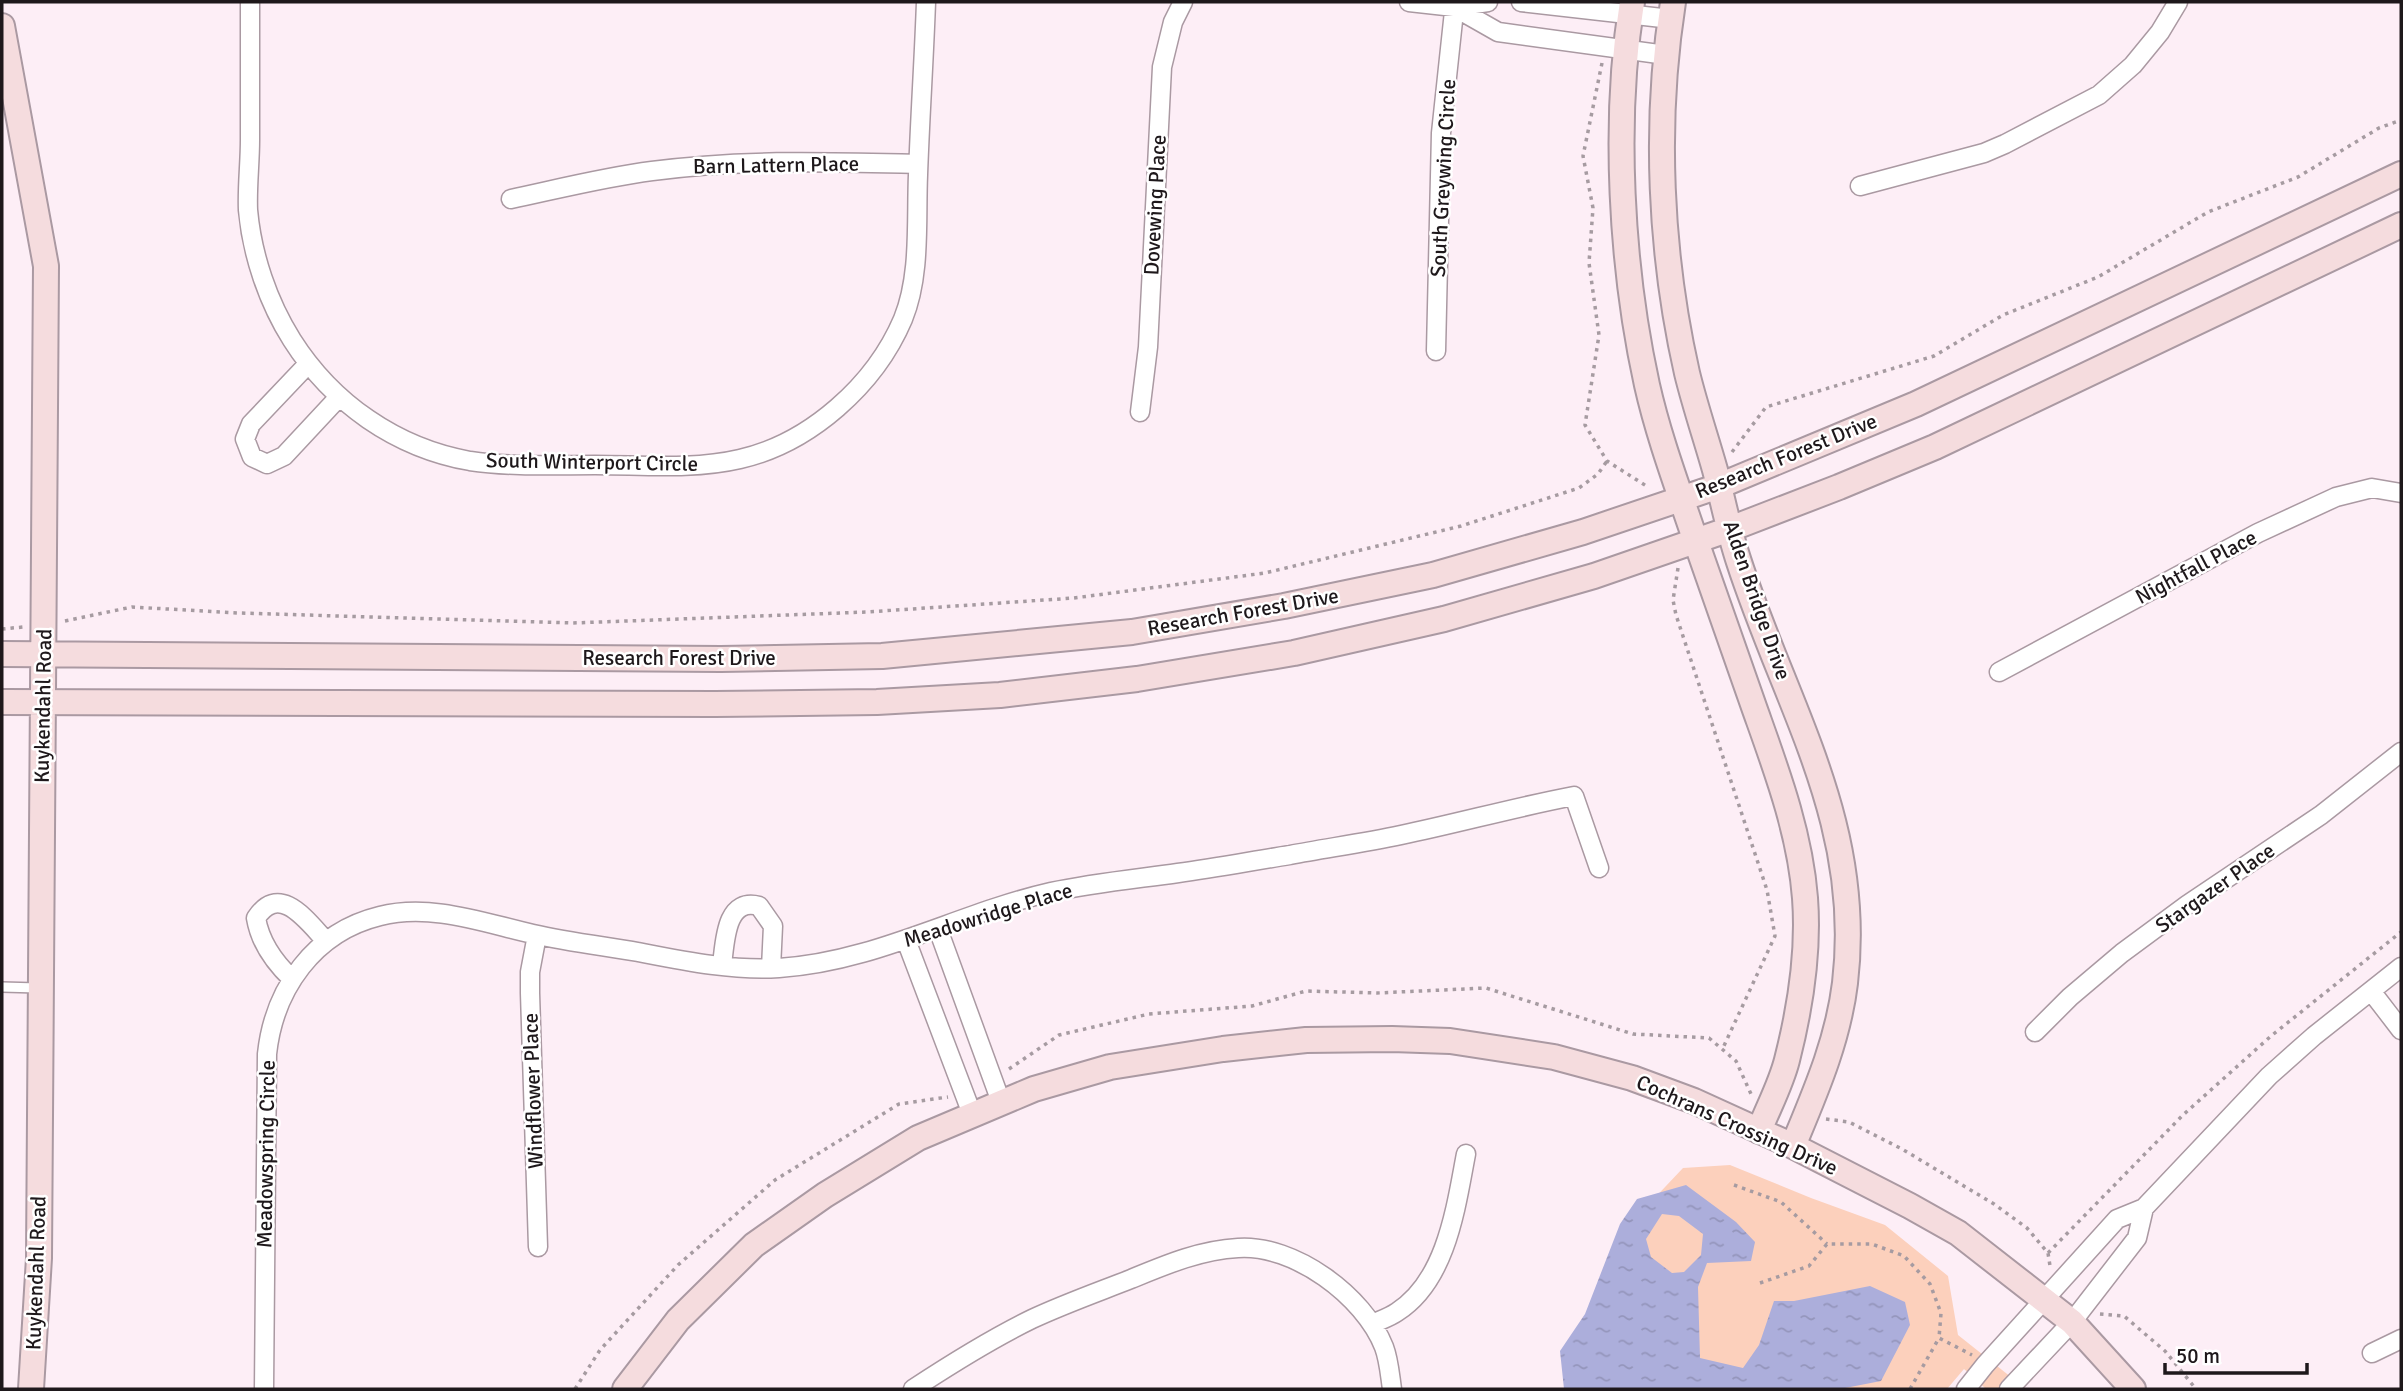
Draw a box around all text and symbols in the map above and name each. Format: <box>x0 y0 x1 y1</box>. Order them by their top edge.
street label: South Greywing Circle <box>1425 78 1461 278</box>
street label: Dovewing Place <box>1138 134 1172 276</box>
street label: Barn Lattern Place <box>693 151 859 179</box>
street label: Research Forest Drive <box>1691 408 1881 504</box>
street label: South Winterport Circle <box>486 447 698 477</box>
street label: Alden Bridge Drive <box>1718 517 1796 683</box>
street label: Nightfall Place <box>2131 524 2261 610</box>
street label: Research Forest Drive <box>1145 582 1341 642</box>
street label: Kuykendahl Road <box>29 629 57 783</box>
street label: Research Forest Drive <box>582 645 776 671</box>
street label: Stargazer Place <box>2150 837 2280 939</box>
street label: Meadowridge Place <box>900 877 1076 953</box>
street label: Windflower Place <box>517 1012 549 1170</box>
street label: Meadowspring Circle <box>251 1060 281 1248</box>
street label: Cochrans Crossing Drive <box>1632 1069 1842 1181</box>
street label: Kuykendahl Road <box>20 1195 52 1351</box>
scale bar <box>2165 1332 2307 1376</box>
text: 50 m <box>2176 1343 2220 1369</box>

